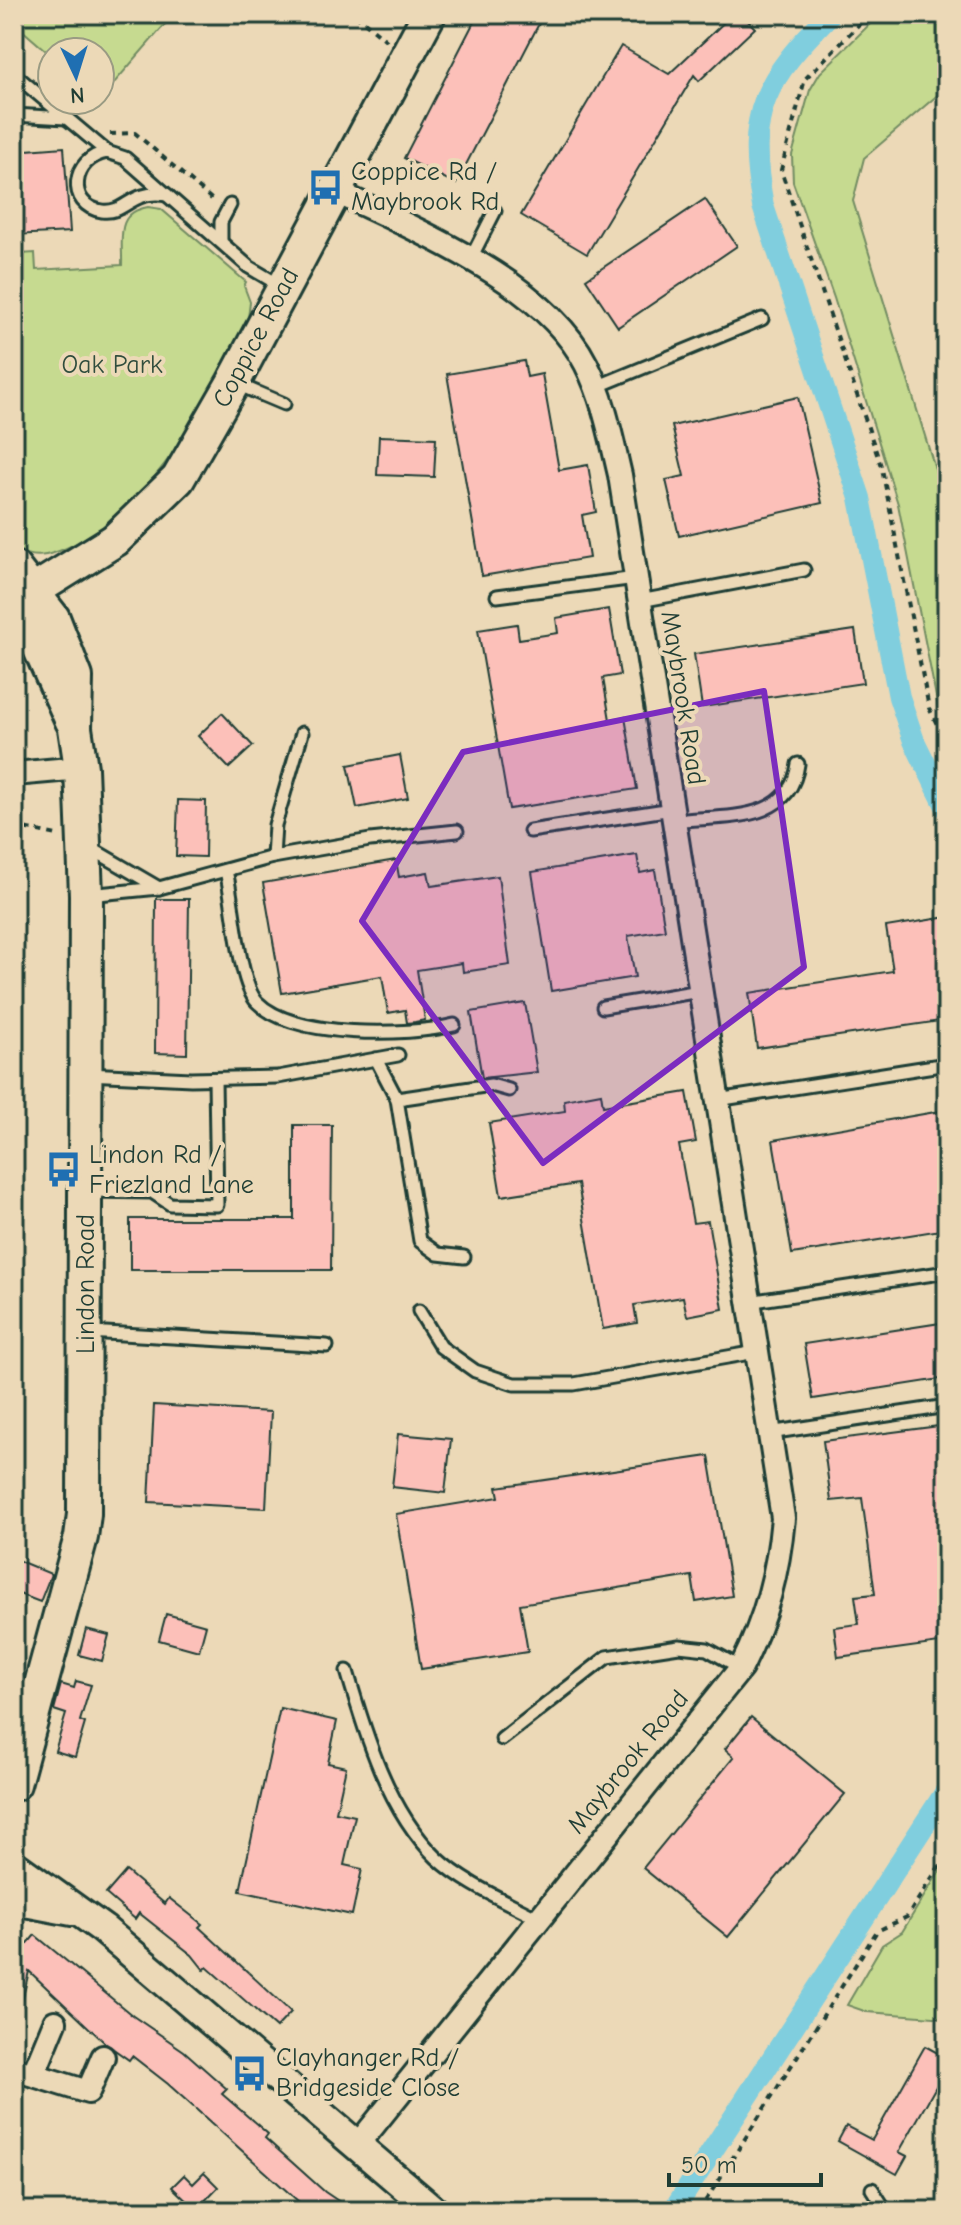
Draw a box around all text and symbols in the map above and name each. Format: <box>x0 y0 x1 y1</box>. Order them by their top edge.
north arrow <box>36 36 116 116</box>
text: N <box>69 81 85 108</box>
place label: Coppice Rd / Maybrook Rd <box>351 157 499 217</box>
bus stop icon: Coppice Rd / Maybrook Rd <box>306 168 344 206</box>
street label: Coppice Road <box>207 263 305 413</box>
park label: Oak Park <box>61 350 163 380</box>
street label: Maybrook Road <box>654 609 712 787</box>
place label: Lindon Rd / Friezland Lane <box>89 1140 254 1200</box>
bus stop icon: Lindon Rd / Friezland Lane <box>44 1151 82 1189</box>
street label: Lindon Road <box>71 1214 101 1354</box>
street label: Maybrook Road <box>561 1684 695 1840</box>
place label: Clayhanger Rd / Bridgeside Close <box>276 2043 460 2103</box>
bus stop icon: Clayhanger Rd / Bridgeside Close <box>231 2054 269 2092</box>
scale bar <box>669 2137 821 2187</box>
text: 50 m <box>681 2151 737 2179</box>

